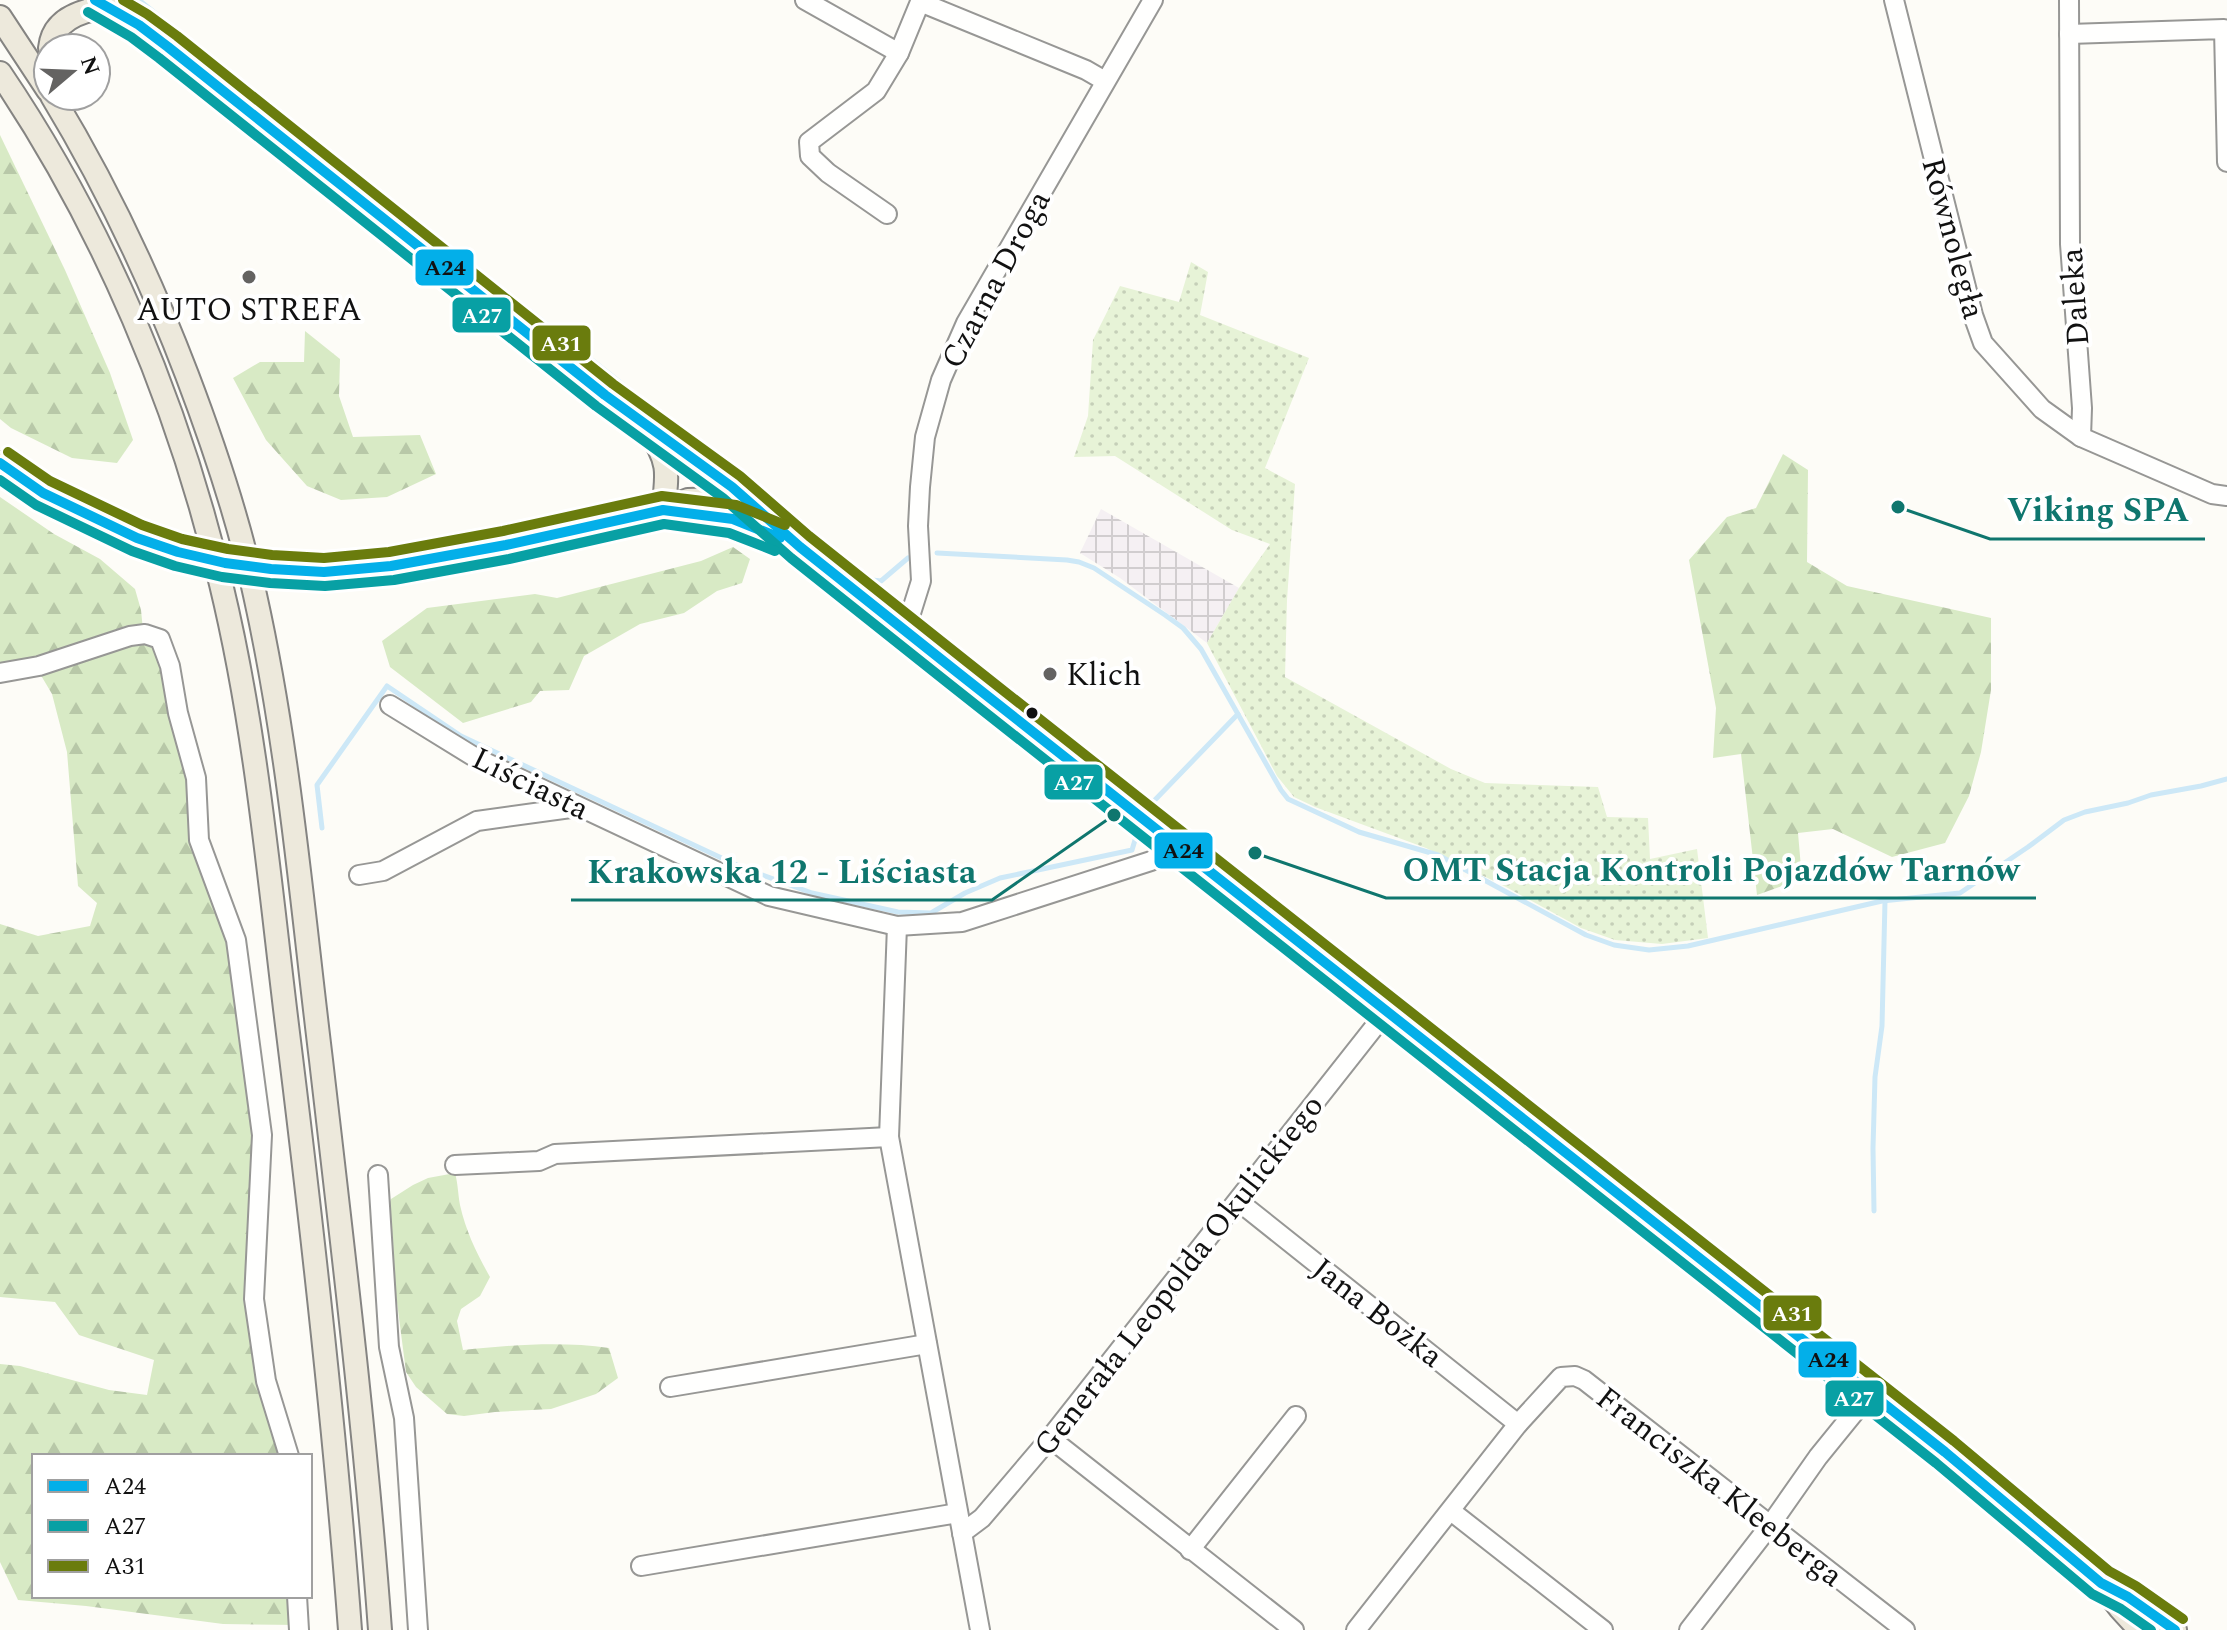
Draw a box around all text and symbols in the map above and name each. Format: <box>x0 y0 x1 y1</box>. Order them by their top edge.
north arrow <box>32 32 112 112</box>
text: N <box>71 52 108 80</box>
street label: Równoległa <box>1907 152 1998 325</box>
street label: Czarna Droga <box>929 181 1064 378</box>
street label: Daleka <box>2048 246 2103 348</box>
line badge: A24 <box>414 248 475 287</box>
text: A24 <box>424 252 467 285</box>
marker: AUTO STREFA <box>240 268 258 286</box>
place label: AUTO STREFA <box>136 286 362 335</box>
line badge: A27 <box>451 296 512 334</box>
text: A27 <box>461 300 503 333</box>
line badge: A31 <box>531 324 592 362</box>
text: A31 <box>540 328 582 361</box>
callout: Viking SPA <box>1990 481 2205 539</box>
text: Viking SPA <box>2007 485 2189 537</box>
place label: Klich <box>1066 651 1142 700</box>
marker: Klich <box>1041 665 1059 683</box>
unlabelled marker <box>1024 705 1040 721</box>
street label: Liściasta <box>463 735 598 834</box>
line badge: A27 <box>1043 763 1104 801</box>
text: A27 <box>1053 767 1095 800</box>
line badge: A24 <box>1153 831 1214 870</box>
text: A24 <box>1162 835 1205 868</box>
callout: OMT Stacja Kontroli Pojazdów Tarnów <box>1386 840 2036 898</box>
callout: Krakowska 12 - Liściasta <box>571 842 992 900</box>
text: OMT Stacja Kontroli Pojazdów Tarnów <box>1402 845 2021 897</box>
text: Krakowska 12 - Liściasta <box>587 847 977 899</box>
street label: Generała Leopolda Okulickiego <box>1022 1084 1337 1468</box>
street label: Jana Bożka <box>1301 1246 1454 1381</box>
line badge: A31 <box>1762 1294 1823 1332</box>
text: A31 <box>1771 1298 1813 1331</box>
line badge: A24 <box>1797 1340 1858 1379</box>
text: A24 <box>1807 1344 1850 1377</box>
street label: Franciszka Kleeberga <box>1585 1375 1854 1600</box>
line badge: A27 <box>1824 1379 1885 1418</box>
text: A27 <box>1833 1383 1875 1416</box>
legend <box>32 1454 312 1598</box>
text: A24 <box>104 1469 146 1505</box>
text: A27 <box>104 1509 146 1545</box>
text: A31 <box>104 1549 146 1585</box>

